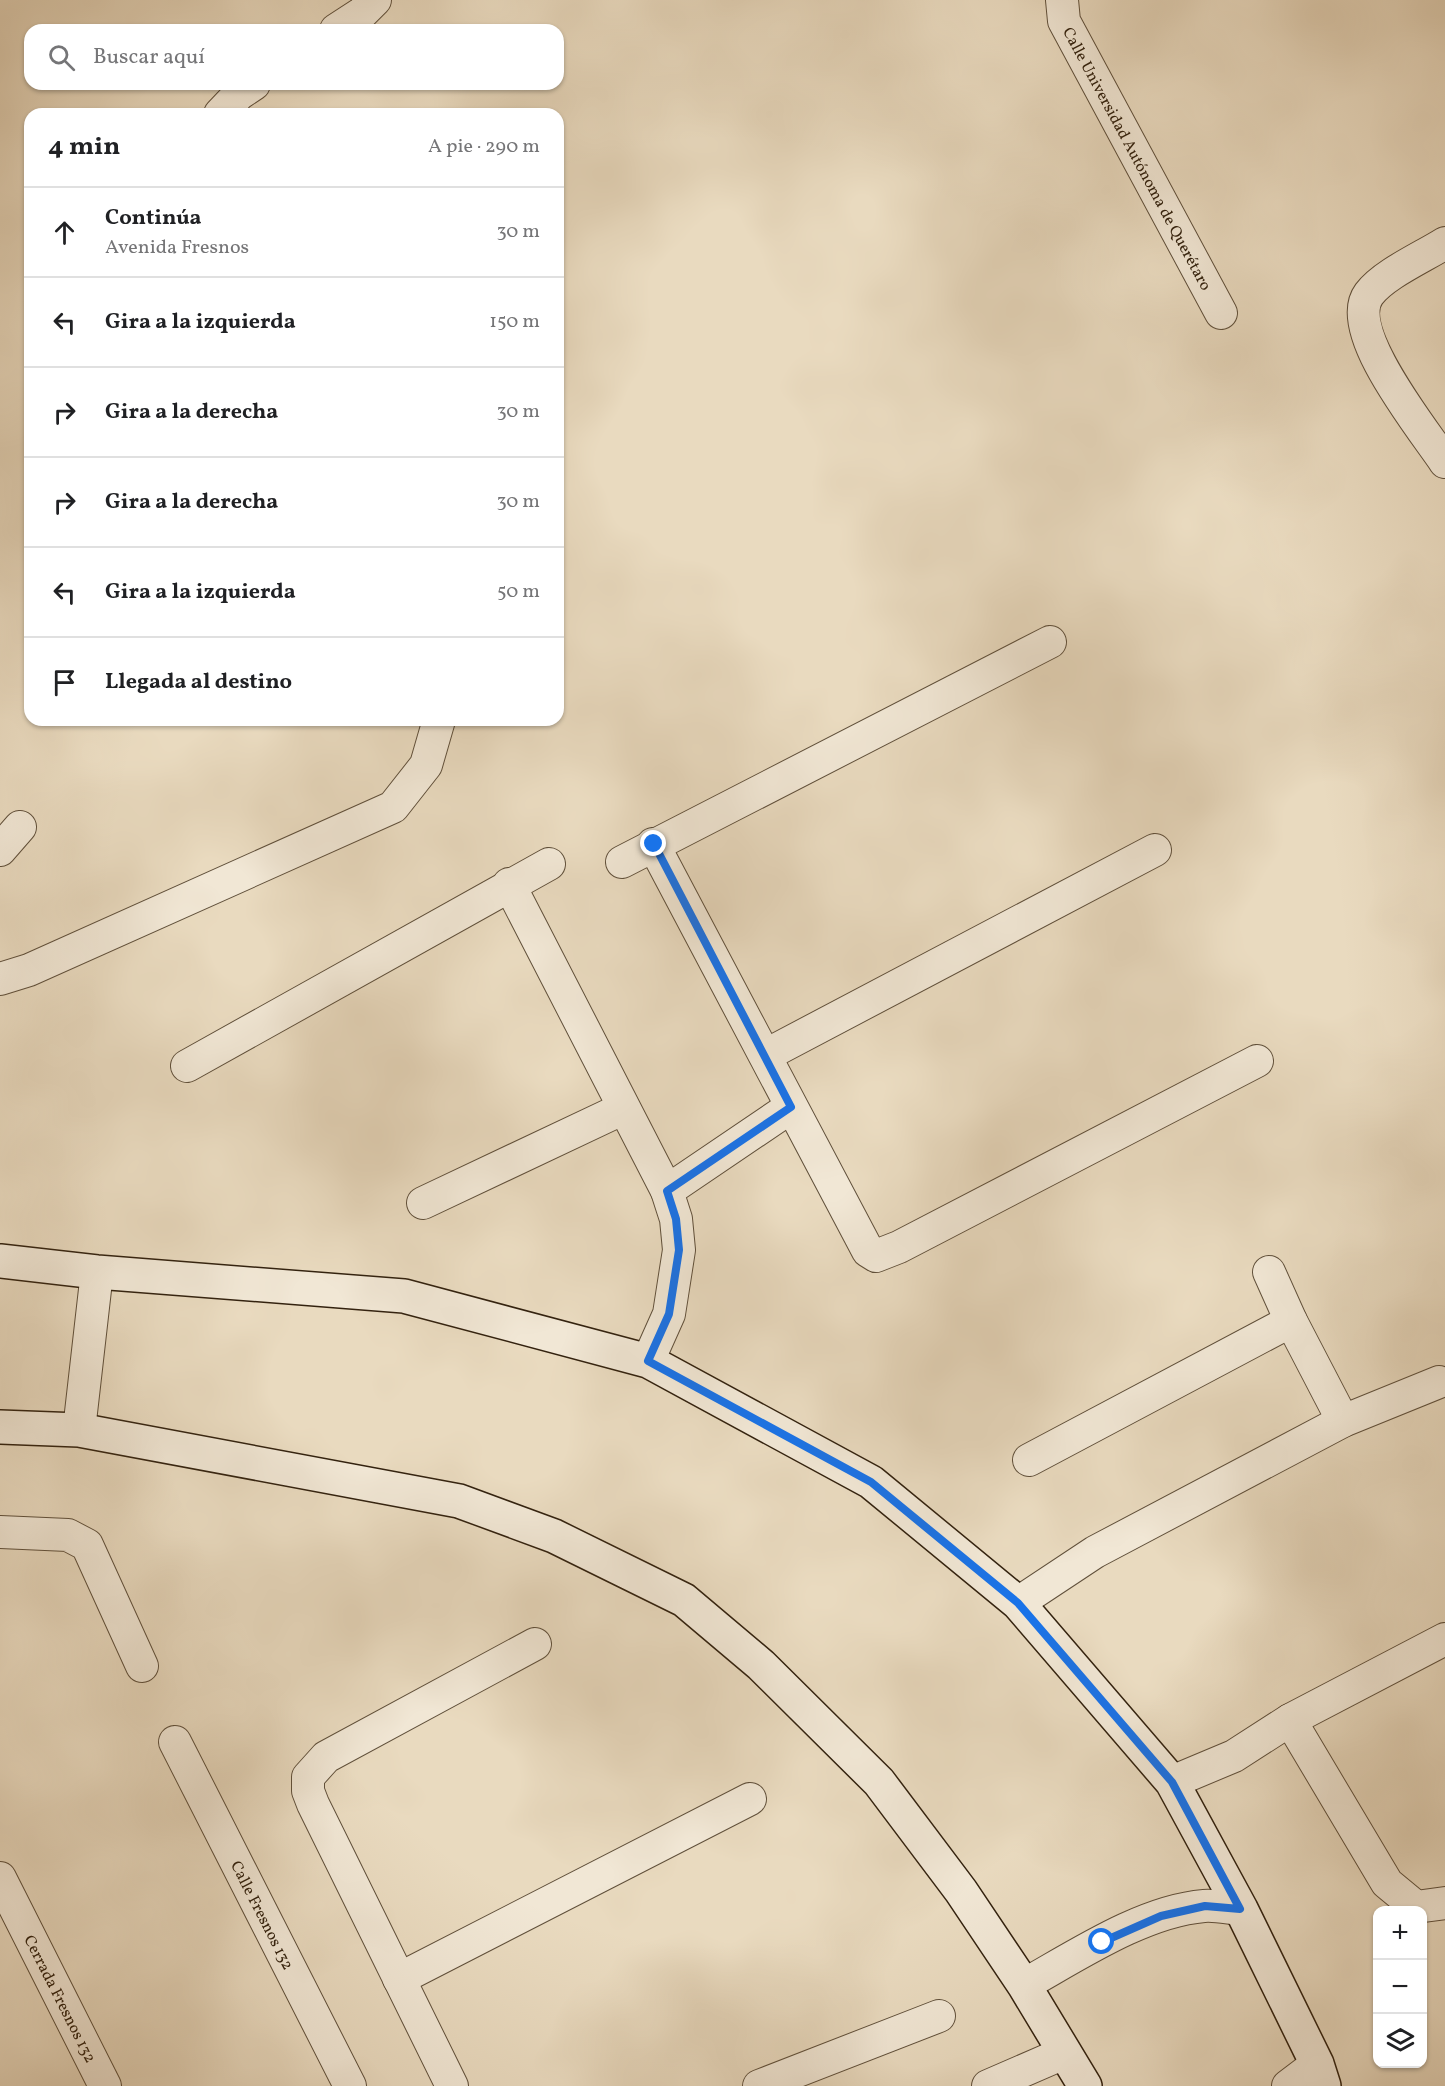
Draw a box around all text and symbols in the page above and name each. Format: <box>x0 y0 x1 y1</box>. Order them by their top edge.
search box <box>24 24 564 90</box>
street label: Calle Universidad Autónoma de Querétaro <box>1056 24 1216 295</box>
icon: search <box>45 41 78 74</box>
text: Buscar aquí <box>93 42 205 73</box>
text: 4 min <box>48 129 120 165</box>
text: A pie · 290 m <box>428 133 540 161</box>
text: Continúa <box>105 203 202 234</box>
icon: ahead <box>48 216 81 249</box>
text: 30 m <box>496 218 540 246</box>
text: Avenida Fresnos <box>105 234 249 262</box>
icon: left <box>48 306 81 339</box>
text: Gira a la izquierda <box>105 307 296 338</box>
text: 150 m <box>489 308 540 336</box>
icon: right <box>48 396 81 429</box>
text: Gira a la derecha <box>105 397 278 428</box>
text: 30 m <box>496 398 540 426</box>
icon: right <box>48 486 81 519</box>
text: Gira a la derecha <box>105 487 278 518</box>
text: 30 m <box>496 488 540 516</box>
icon: left <box>48 576 81 609</box>
text: Gira a la izquierda <box>105 577 296 608</box>
text: 50 m <box>497 578 540 606</box>
icon: arrive <box>48 666 81 699</box>
text: Llegada al destino <box>105 667 292 698</box>
route end <box>640 830 666 856</box>
street label: Calle Fresnos 132 <box>224 1858 298 1974</box>
map controls <box>1373 1906 1427 2068</box>
button: + <box>1373 1906 1427 1960</box>
route start <box>1088 1928 1114 1954</box>
street label: Cerrada Fresnos 132 <box>18 1932 101 2067</box>
button: − <box>1373 1960 1427 2014</box>
button: layers <box>1373 2014 1427 2068</box>

